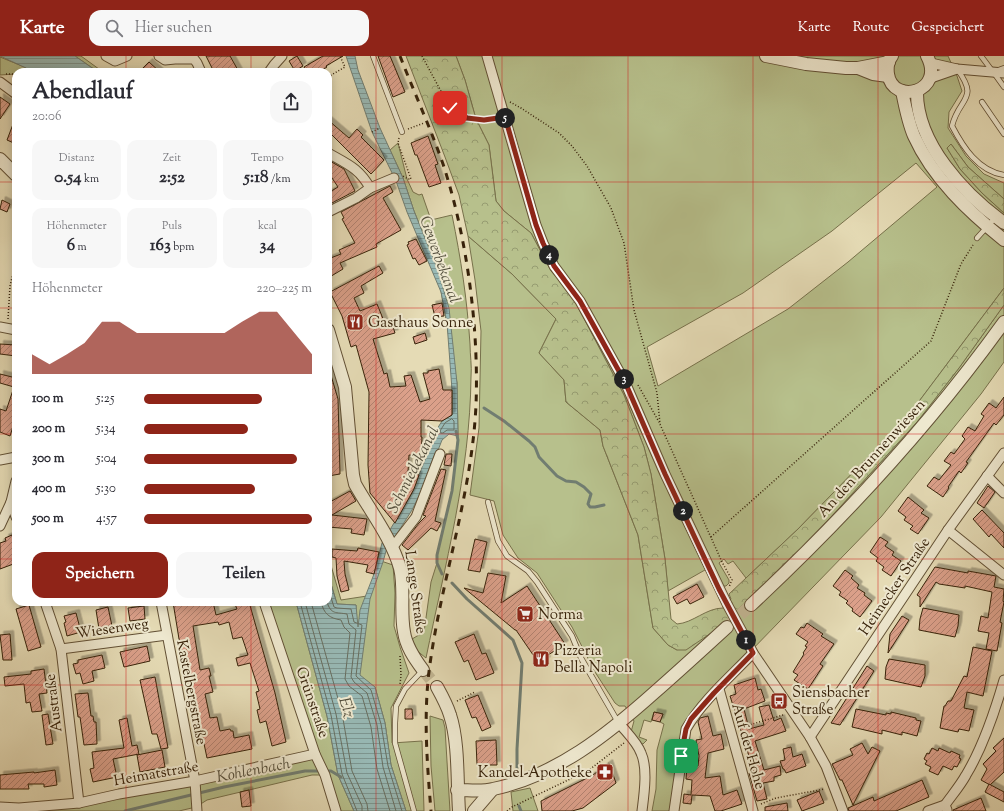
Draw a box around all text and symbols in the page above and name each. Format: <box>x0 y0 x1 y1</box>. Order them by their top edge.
search box <box>89 10 369 46</box>
text: Karte <box>20 15 65 42</box>
icon: search <box>103 17 125 39</box>
text: Hier suchen <box>135 18 212 39</box>
text: Karte <box>798 18 831 38</box>
text: Route <box>853 18 889 38</box>
text: Gespeichert <box>911 18 984 38</box>
text: Abendlauf <box>32 77 133 109</box>
button: share <box>270 81 312 123</box>
pin <box>433 91 467 125</box>
icon: check <box>439 97 461 119</box>
text: 20:06 <box>32 108 61 126</box>
pin: 5 <box>495 108 515 128</box>
text: 5 <box>503 110 507 126</box>
text: Distanz <box>59 150 94 166</box>
text: Zeit <box>163 150 181 166</box>
text: Tempo <box>251 150 284 166</box>
text: 0.54 <box>54 166 82 190</box>
text: 2:52 <box>159 166 185 190</box>
text: 5:18 <box>244 166 268 190</box>
text: km <box>82 171 99 187</box>
text: /km <box>268 171 291 187</box>
water label: Gewerbekanal <box>412 213 465 307</box>
text: Höhenmeter <box>47 218 107 234</box>
text: Puls <box>162 218 182 234</box>
text: kcal <box>258 218 277 234</box>
text: 6 <box>67 234 75 258</box>
text: 163 <box>150 234 171 258</box>
text: 34 <box>260 234 275 258</box>
text: m <box>75 239 87 255</box>
text: bpm <box>171 239 194 255</box>
pin: 4 <box>539 245 559 265</box>
text: 4 <box>546 247 552 263</box>
text: Höhenmeter <box>32 280 103 298</box>
text: 220–225 m <box>256 280 312 298</box>
restaurant icon: Gasthaus Sonne <box>345 312 365 332</box>
place label: Gasthaus Sonne <box>368 313 473 334</box>
pin: 3 <box>614 369 634 389</box>
text: 3 <box>622 371 626 387</box>
text: 100 m <box>32 390 64 408</box>
text: 5:25 <box>96 390 114 408</box>
street label: An den Brunnenwiesen <box>813 395 931 523</box>
text: 200 m <box>32 420 65 438</box>
text: 5:34 <box>96 420 116 438</box>
water label: Schmiedekanal <box>382 423 446 518</box>
text: 300 m <box>32 450 64 468</box>
text: 5:04 <box>96 450 117 468</box>
text: 400 m <box>32 480 66 498</box>
text: 5:30 <box>96 480 116 498</box>
pin: 2 <box>673 501 693 521</box>
text: 2 <box>680 503 686 519</box>
text: 500 m <box>32 510 64 528</box>
text: 4:57 <box>96 510 117 528</box>
street label: Heimecker Straße <box>855 534 936 640</box>
street label: Lange Straße <box>398 549 431 635</box>
button: Speichern <box>32 552 168 598</box>
button: Teilen <box>176 552 312 598</box>
supermarket icon: Norma <box>515 604 535 624</box>
place label: Norma <box>538 605 583 626</box>
street label: Wiesenweg <box>74 614 150 645</box>
pin: 1 <box>736 630 756 650</box>
text: 1 <box>744 632 748 648</box>
street label: Kastelbergstraße <box>170 638 211 747</box>
place label: Pizzeria Bella Napoli <box>554 641 632 679</box>
restaurant icon: Pizzeria Bella Napoli <box>531 649 551 669</box>
street label: Grünstraße <box>290 664 334 741</box>
street label: Austraße <box>40 672 68 733</box>
place label: Siensbacher Straße <box>792 683 870 721</box>
bus stop icon: Siensbacher Straße <box>769 691 789 711</box>
water label: Elz <box>332 694 360 722</box>
street label: Auf der Hohe <box>725 701 770 792</box>
pin <box>664 739 698 773</box>
icon: arrive <box>670 745 692 767</box>
water label: Kohlenbach <box>215 753 293 790</box>
street label: Heimatstraße <box>112 757 200 792</box>
pharmacy icon: Kandel-Apotheke <box>595 762 615 782</box>
place label: Kandel-Apotheke <box>478 763 592 784</box>

